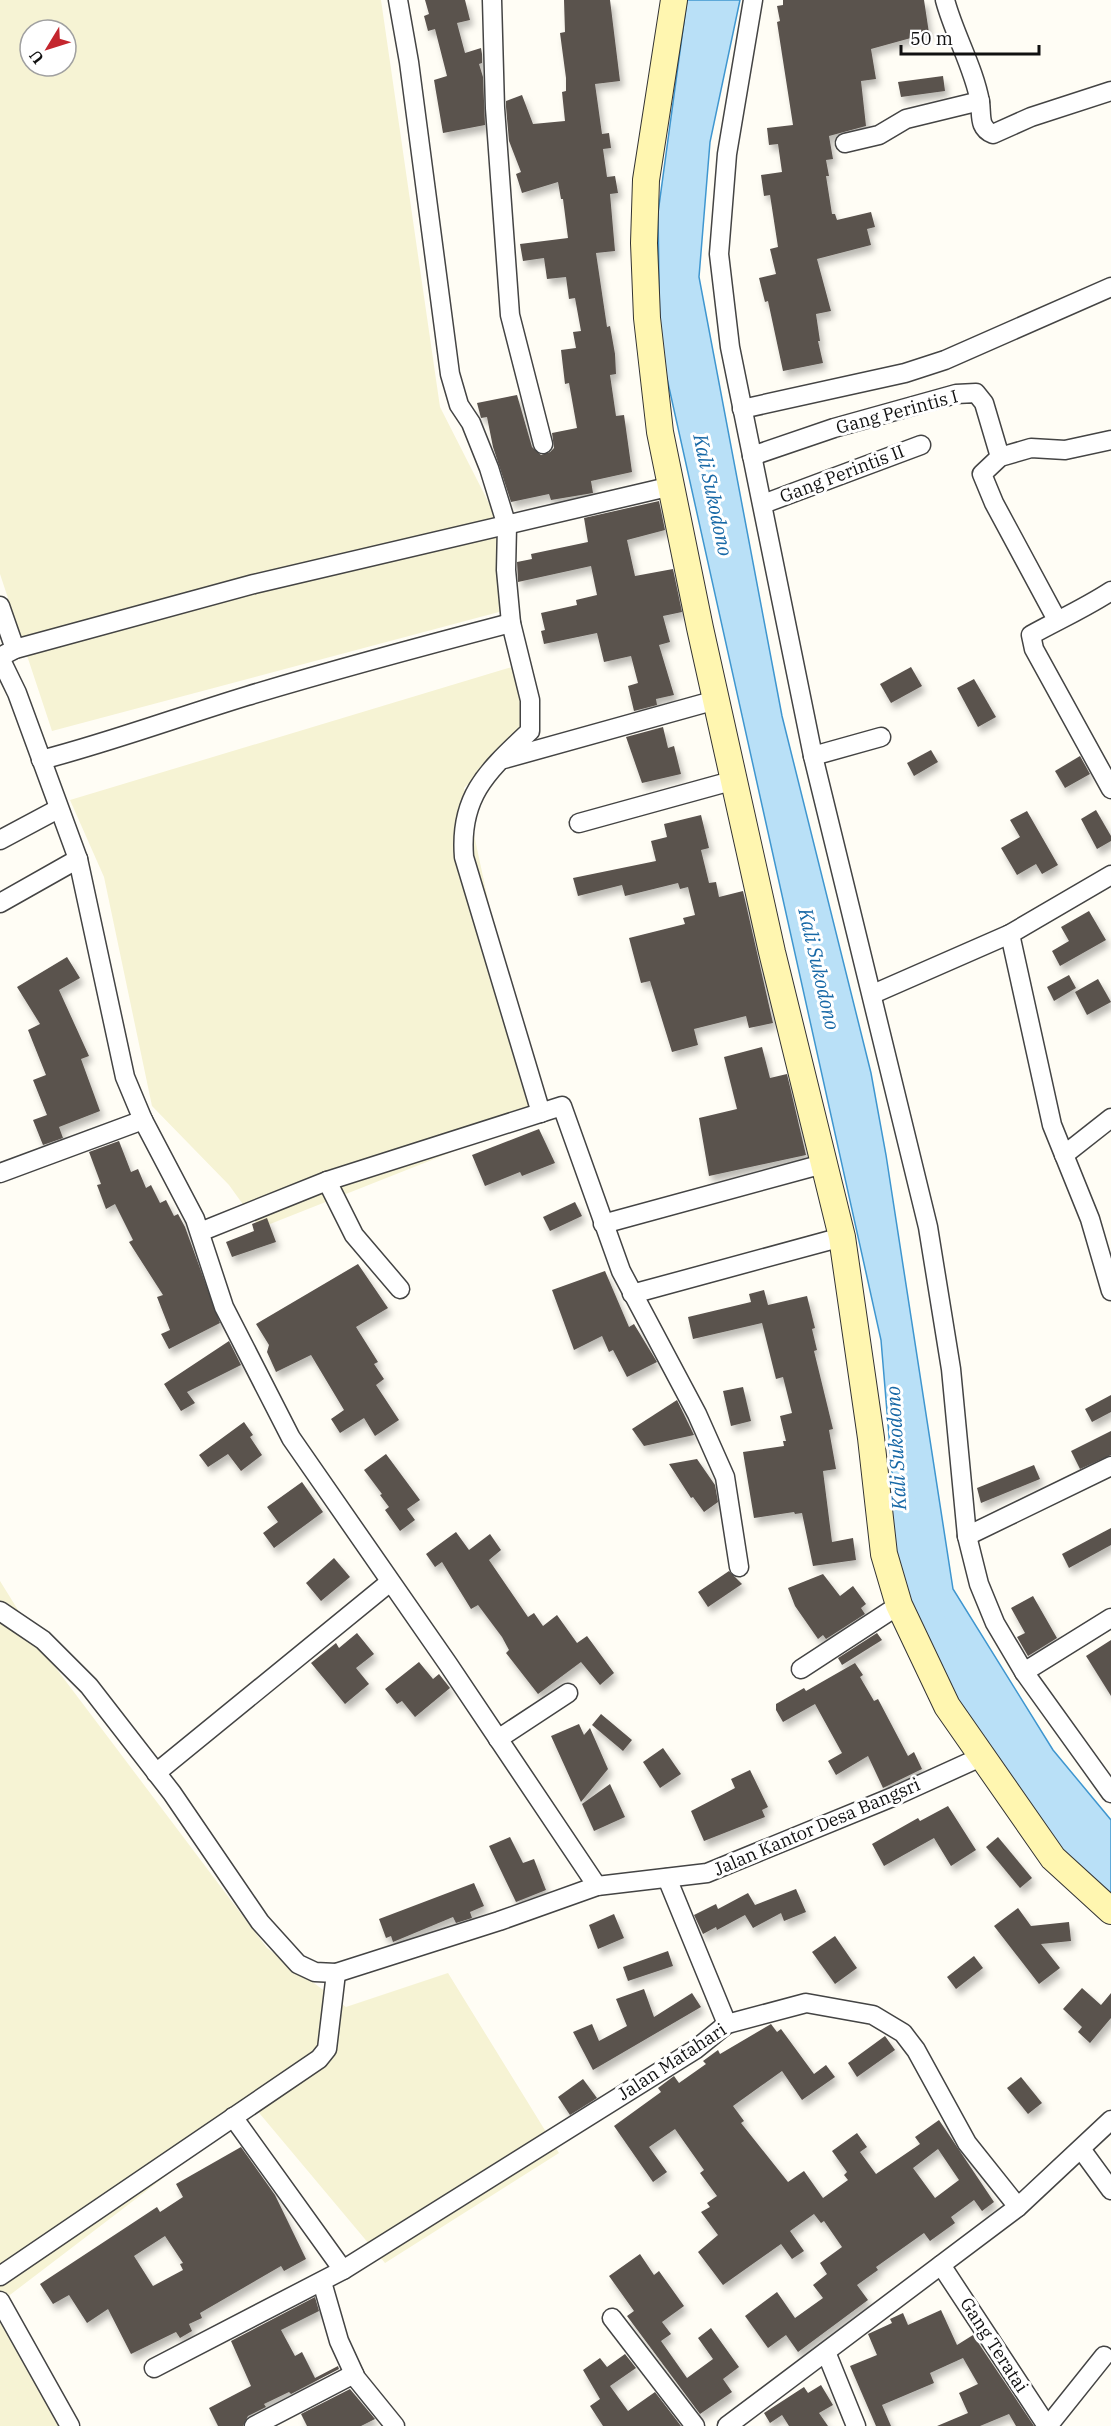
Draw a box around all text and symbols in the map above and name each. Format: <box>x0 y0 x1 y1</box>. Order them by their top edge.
north arrow <box>18 18 78 78</box>
scale bar <box>901 18 1039 56</box>
text: 50 m <box>910 27 953 50</box>
text: U <box>25 46 48 68</box>
street label: Gang Perintis I <box>833 384 960 439</box>
water label: Kali Sukodono <box>687 430 740 558</box>
street label: Gang Perintis II <box>776 439 907 508</box>
water label: Kali Sukodono <box>792 904 847 1032</box>
water label: Kali Sukodono <box>879 1385 912 1512</box>
street label: Jalan Kantor Desa Bangsri <box>710 1772 924 1881</box>
street label: Jalan Matahari <box>613 2018 731 2105</box>
street label: Gang Teratai <box>955 2293 1034 2397</box>

